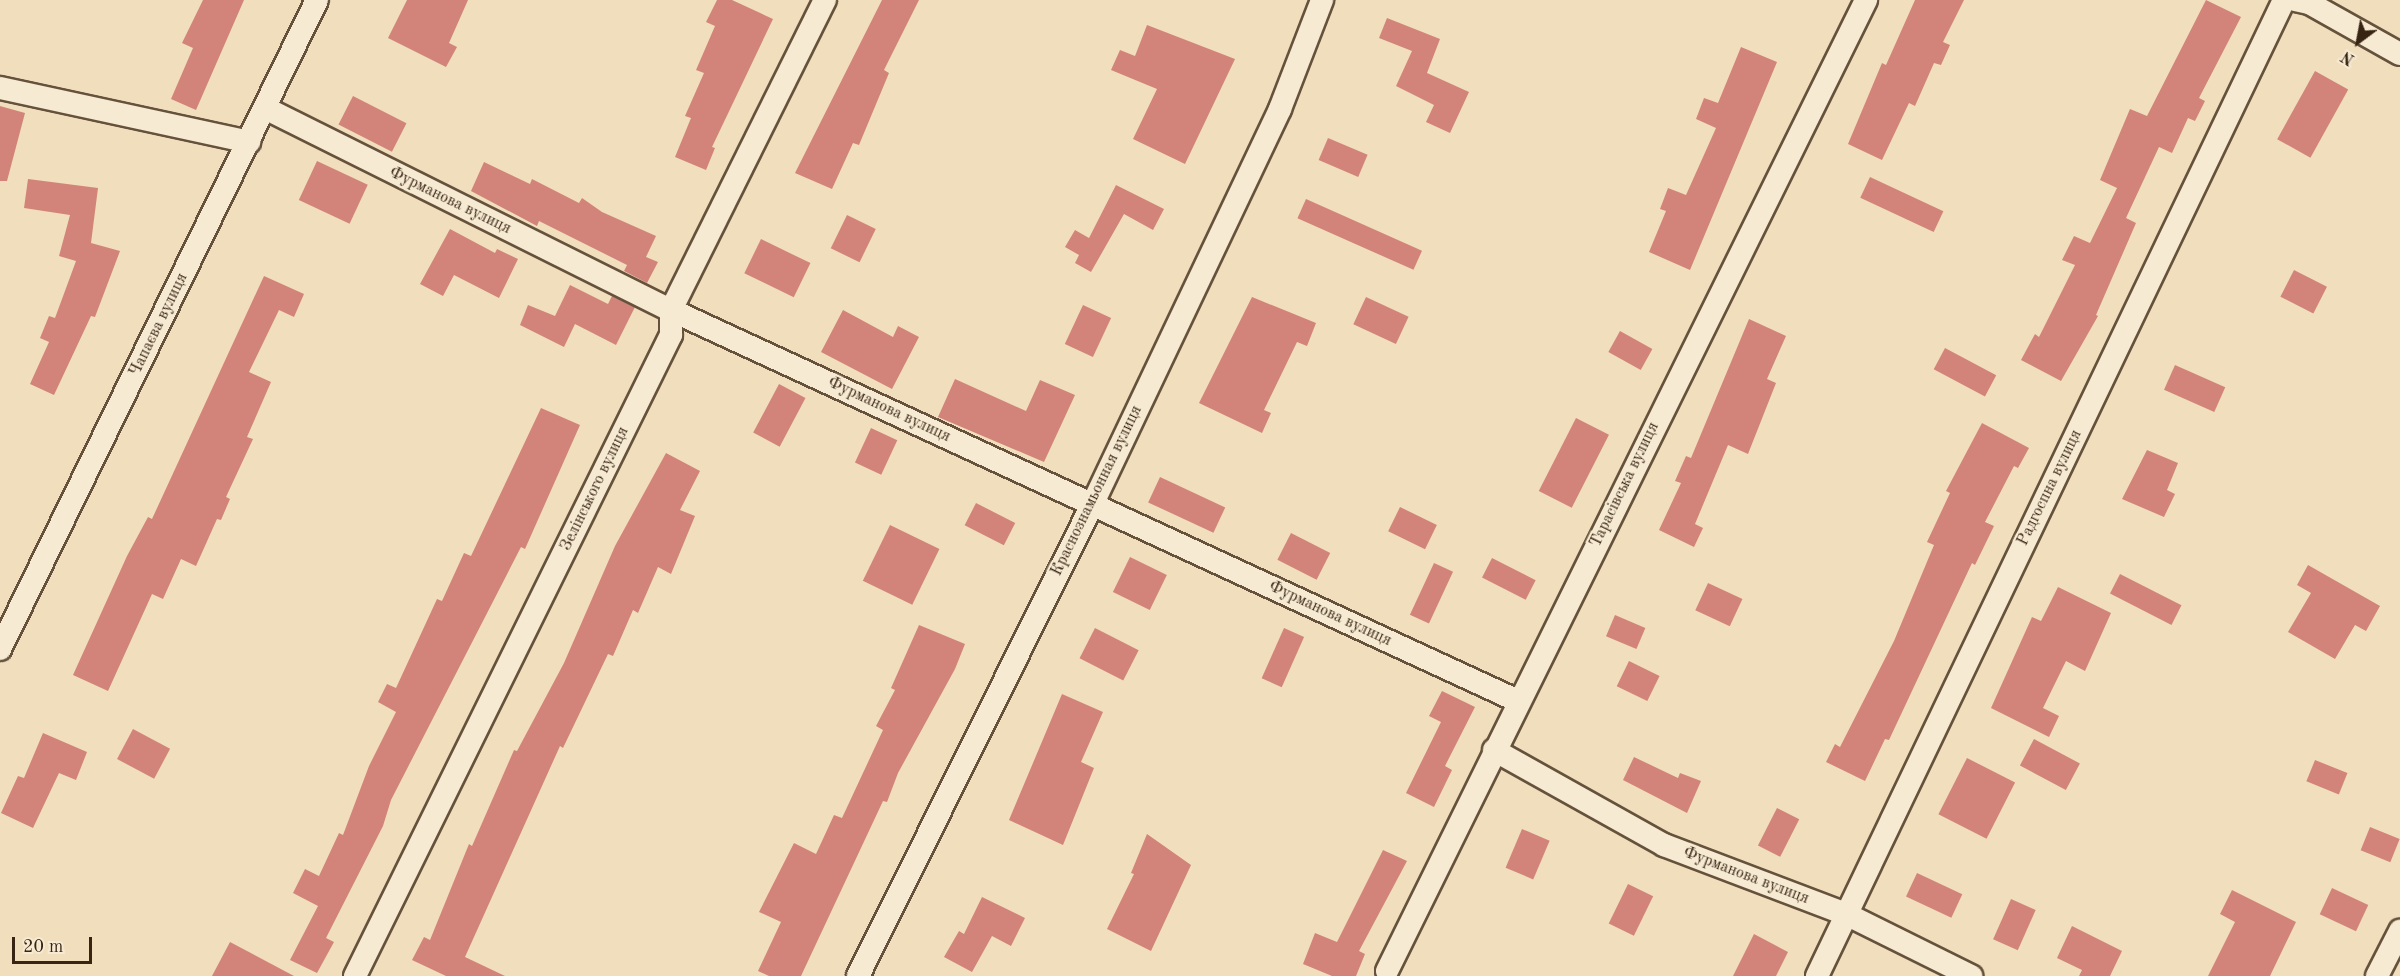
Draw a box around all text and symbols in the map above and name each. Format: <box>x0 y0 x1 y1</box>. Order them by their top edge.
north arrow <box>2328 12 2388 72</box>
text: N <box>2339 47 2358 67</box>
street label: Фурманова вулиця <box>386 163 514 239</box>
street label: Чапаєва вулиця <box>126 270 192 380</box>
street label: Фурманова вулиця <box>825 373 953 447</box>
street label: Краснознамьонная вулиця <box>1047 403 1147 579</box>
street label: Тарасівська вулиця <box>1586 419 1664 551</box>
street label: Зелінського вулиця <box>557 424 633 554</box>
street label: Радгоспна вулиця <box>2014 427 2086 549</box>
street label: Фурманова вулиця <box>1266 577 1394 651</box>
street label: Фурманова вулиця <box>1680 843 1812 909</box>
scale bar <box>15 925 94 963</box>
text: 20 m <box>23 938 63 956</box>

